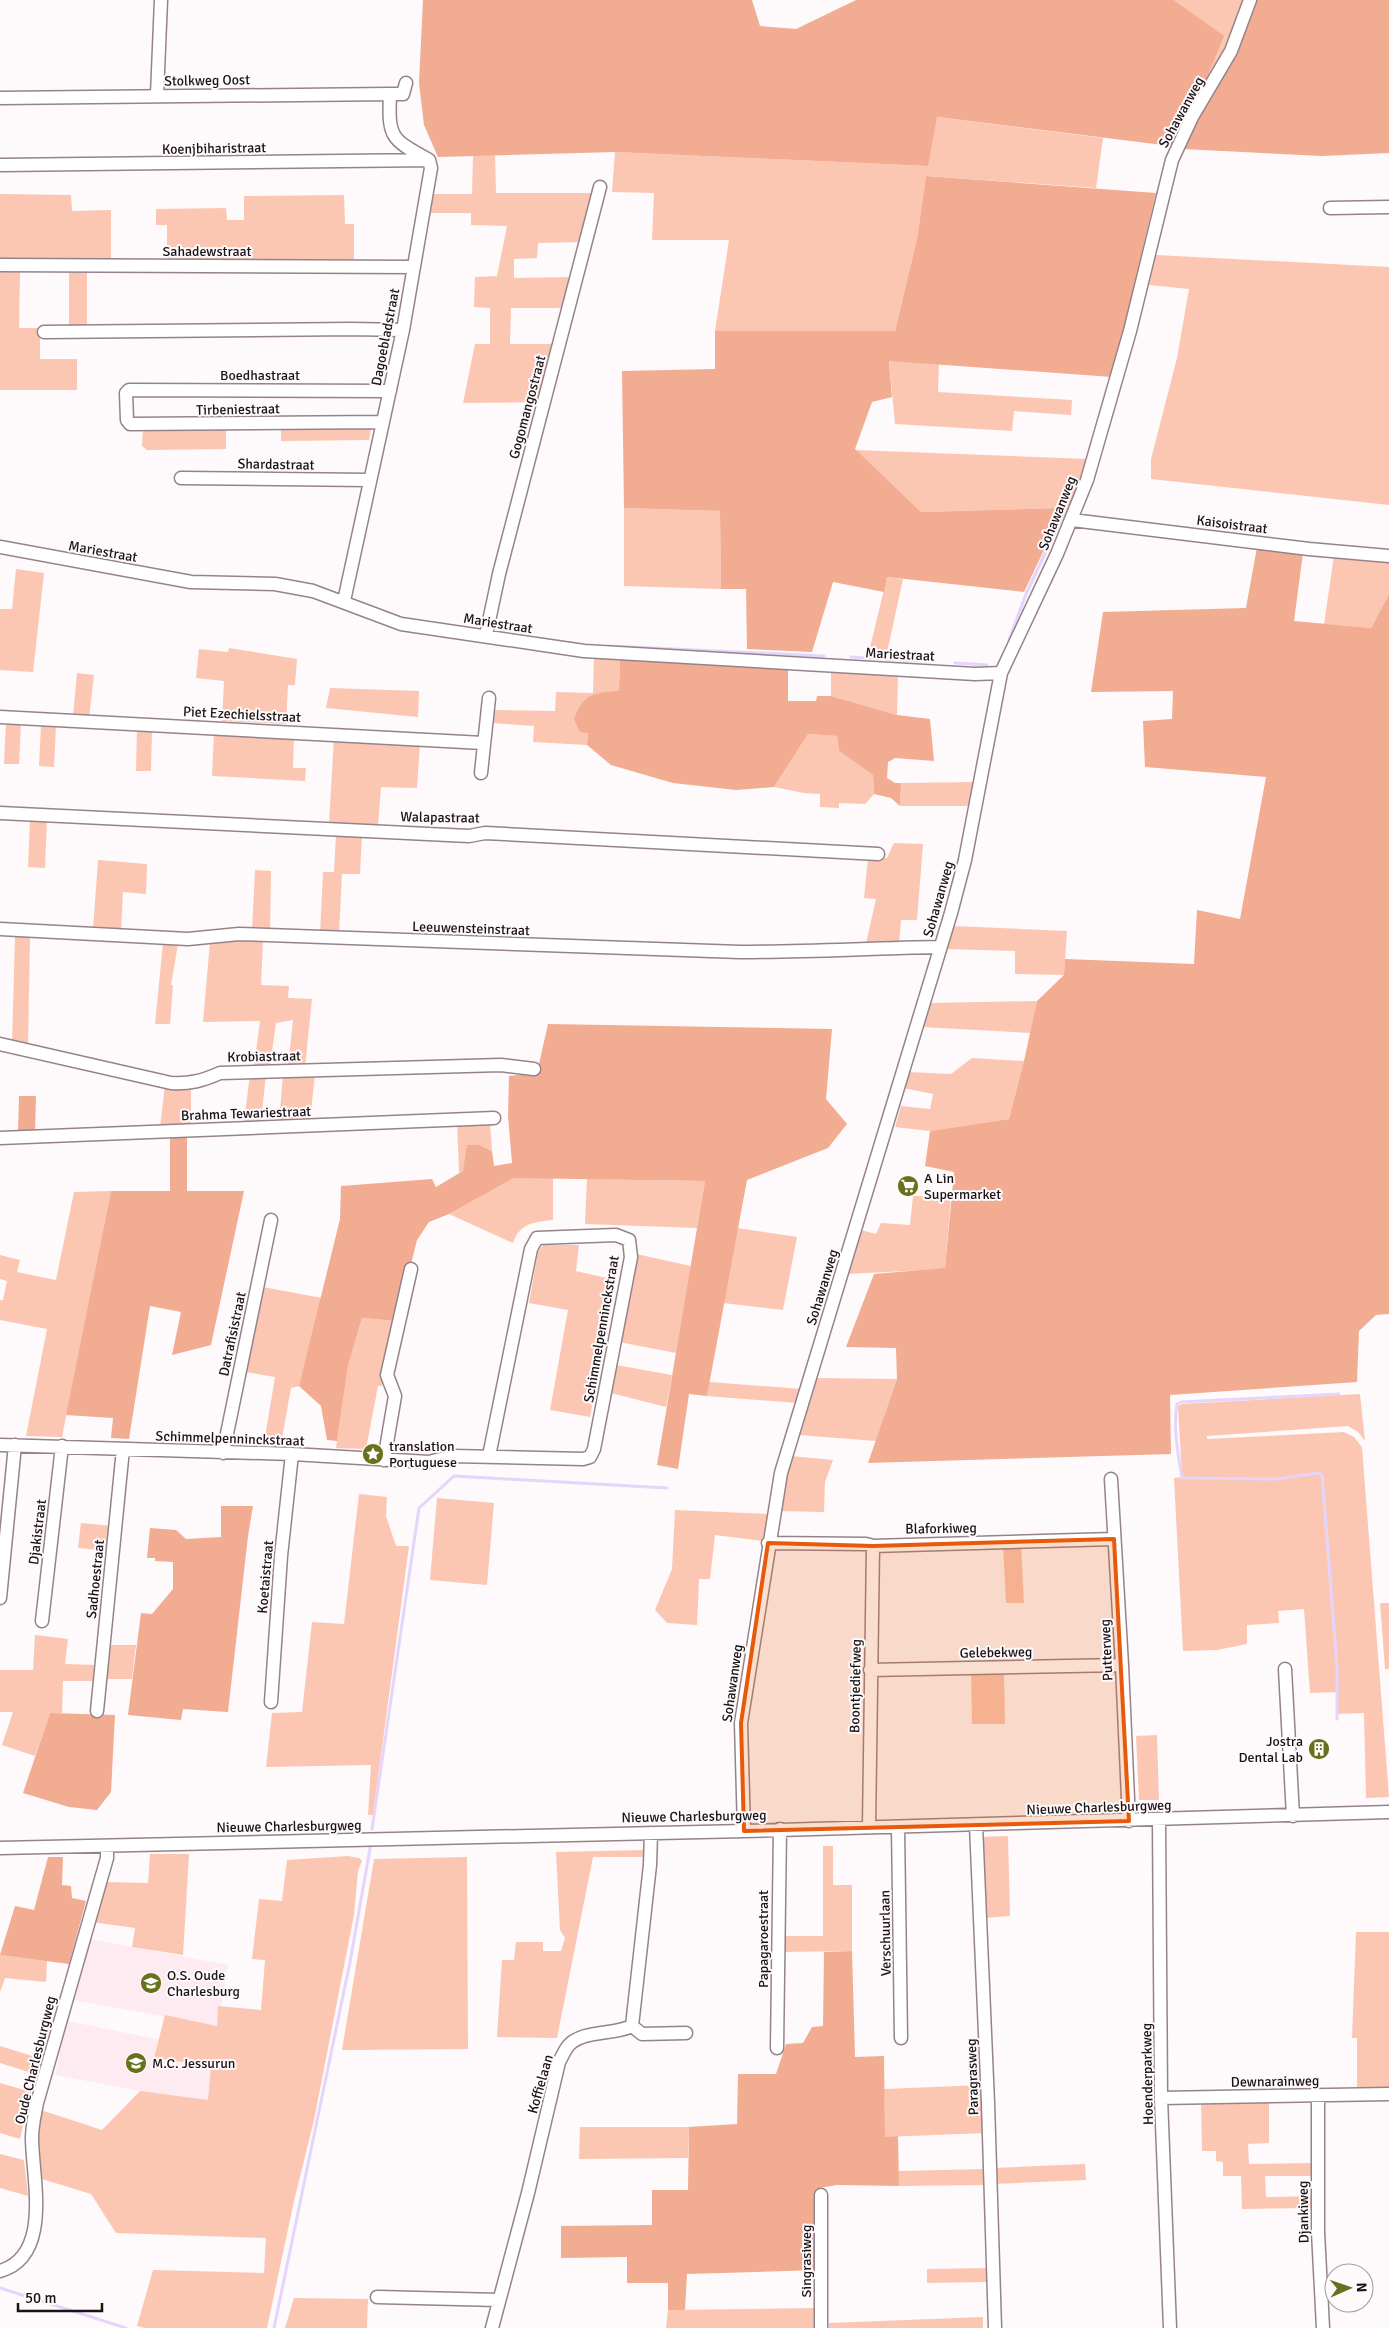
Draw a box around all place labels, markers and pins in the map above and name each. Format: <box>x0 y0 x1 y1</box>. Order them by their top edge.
place label: A Lin Supermarket <box>924 1170 1001 1203</box>
supermarket icon: A Lin Supermarket <box>896 1174 920 1198</box>
place label: translation Portuguese <box>389 1438 457 1471</box>
place icon: translation Portuguese <box>361 1442 385 1466</box>
place label: Jostra Dental Lab <box>1238 1733 1303 1766</box>
building icon: Jostra Dental Lab <box>1307 1737 1331 1761</box>
place label: O.S. Oude Charlesburg <box>167 1967 240 2000</box>
school or university icon: O.S. Oude Charlesburg <box>139 1971 163 1995</box>
school or university icon: M.C. Jessurun <box>124 2051 148 2075</box>
place label: M.C. Jessurun <box>152 2055 235 2072</box>

